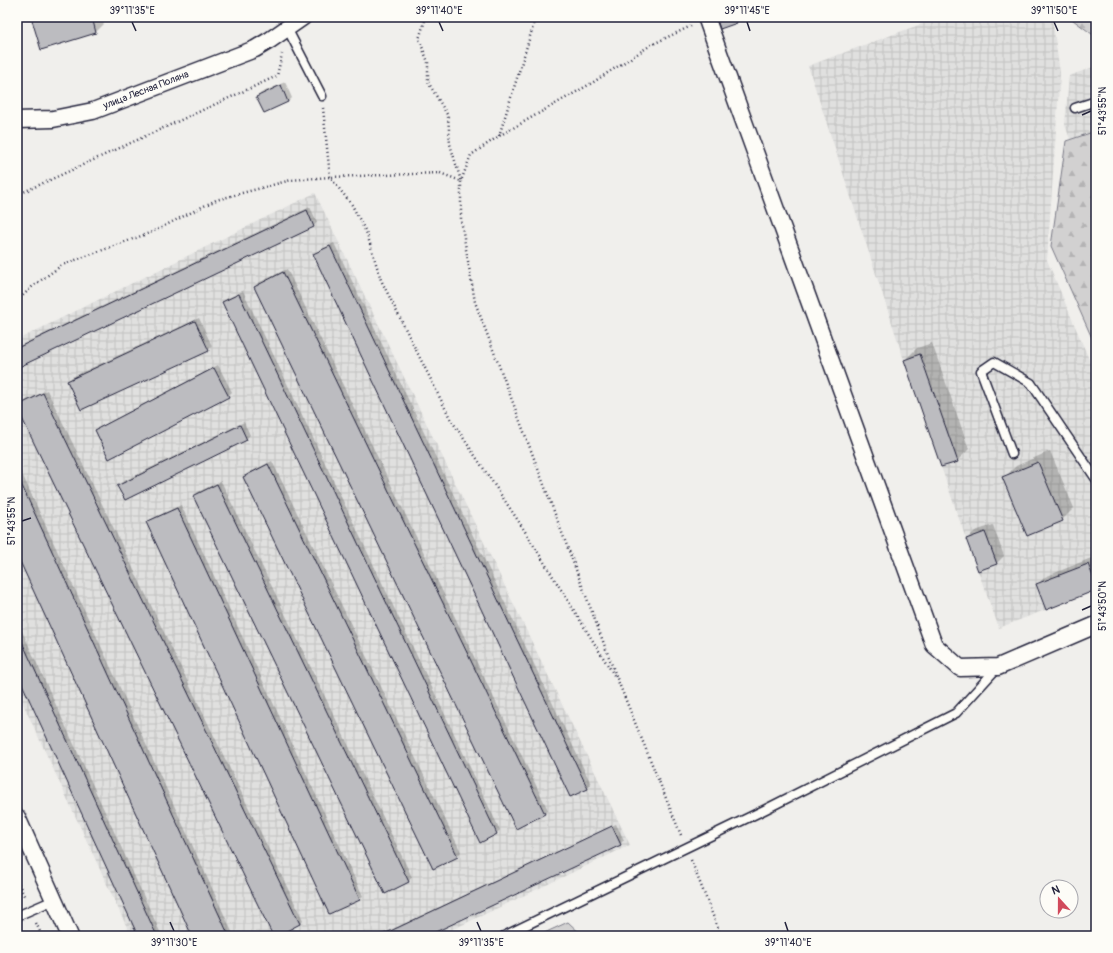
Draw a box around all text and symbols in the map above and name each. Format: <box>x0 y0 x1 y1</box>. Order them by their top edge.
text: 39°11'35"E <box>109 5 155 17</box>
text: 39°11'40"E <box>416 5 462 17</box>
text: 39°11'45"E <box>724 5 770 17</box>
text: 39°11'50"E <box>1031 5 1077 17</box>
street label: улица Лесная Поляна <box>101 68 191 112</box>
text: 51°43'55"N <box>1097 86 1109 135</box>
text: 51°43'55"N <box>6 496 18 545</box>
text: 51°43'50"N <box>1097 581 1109 631</box>
north arrow <box>1039 879 1079 919</box>
text: N <box>1050 883 1062 898</box>
text: 39°11'30"E <box>151 937 197 949</box>
text: 39°11'35"E <box>458 937 504 949</box>
text: 39°11'40"E <box>765 937 811 949</box>

